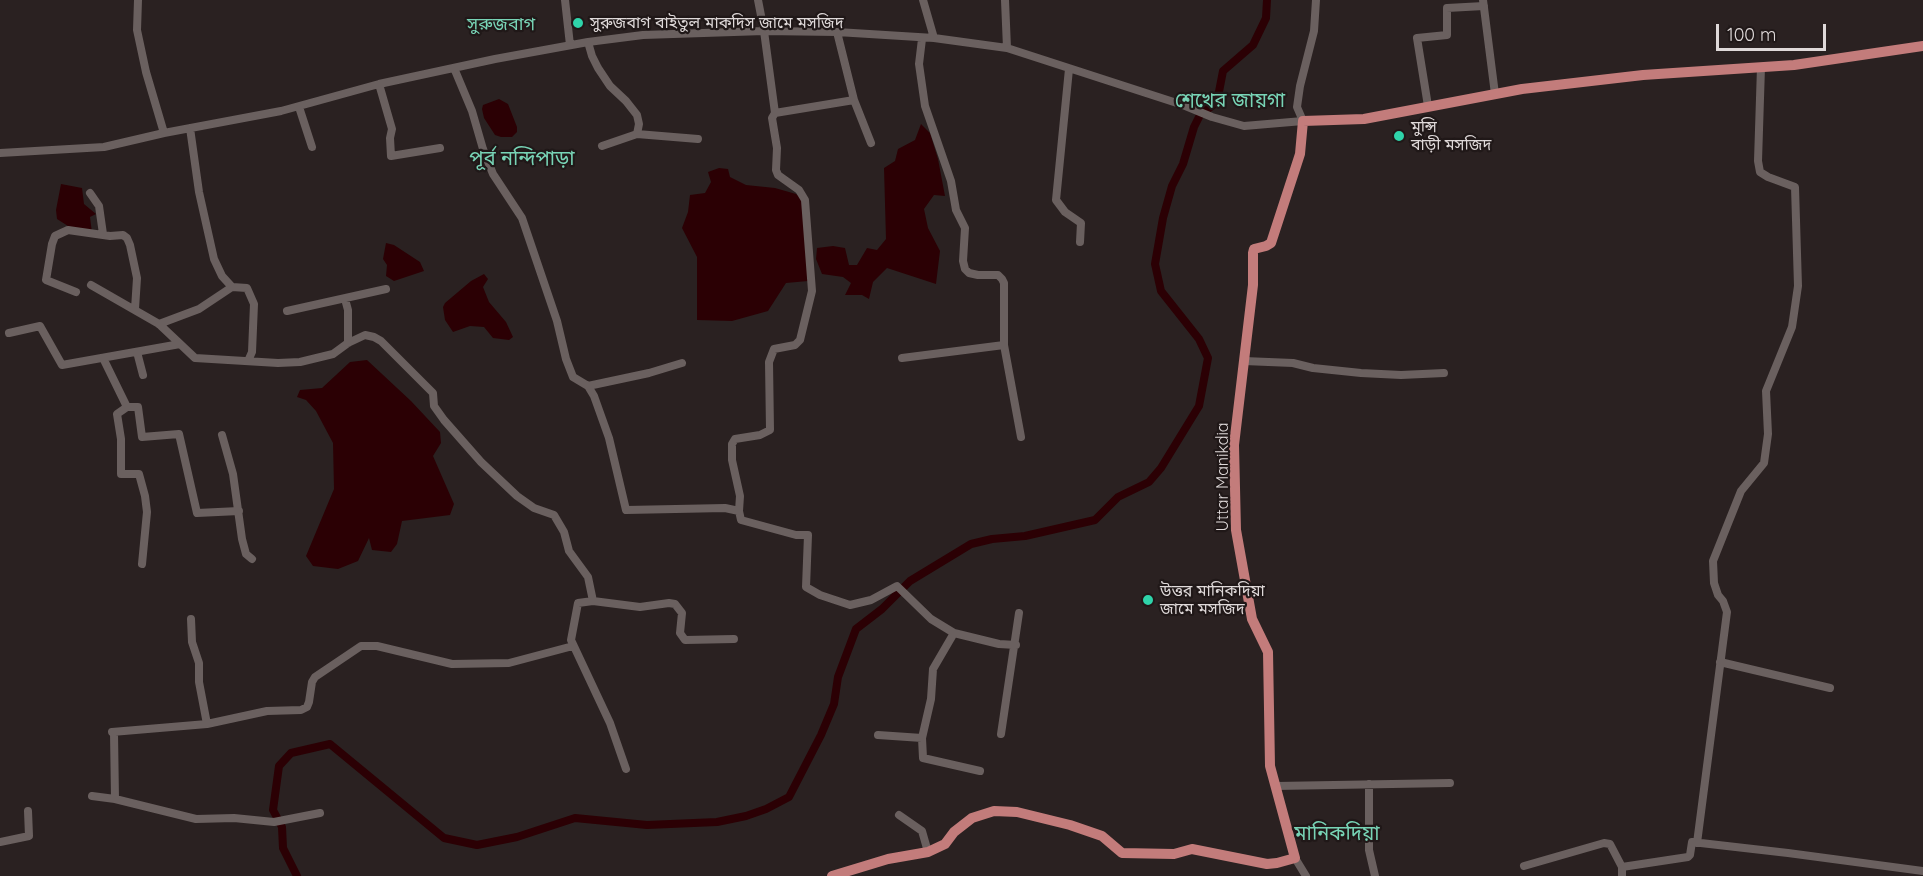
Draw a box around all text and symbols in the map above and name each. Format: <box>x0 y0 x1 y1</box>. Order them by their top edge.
scale bar <box>1719 12 1828 50</box>
place label: সুরুজবাগ বাইতুল মাকদিস জামে মসজিদ <box>590 13 844 33</box>
district label: সুরুজবাগ <box>467 14 535 36</box>
marker: সুরুজবাগ বাইতুল মাকদিস জামে মসজিদ <box>571 16 585 30</box>
text: 100 m <box>1727 23 1776 46</box>
district label: শেখের জায়গা <box>1175 89 1285 113</box>
place label: মুন্সি বাড়ী মসজিদ <box>1411 117 1491 155</box>
marker: মুন্সি বাড়ী মসজিদ <box>1392 129 1406 143</box>
district label: পূর্ব নন্দিপাড়া <box>469 147 575 171</box>
street label: Uttar Manikdia <box>1213 422 1233 532</box>
place label: উত্তর মানিকদিয়া জামে মসজিদ <box>1160 581 1265 619</box>
marker: উত্তর মানিকদিয়া জামে মসজিদ <box>1141 593 1155 607</box>
district label: মানিকদিয়া <box>1294 822 1380 846</box>

